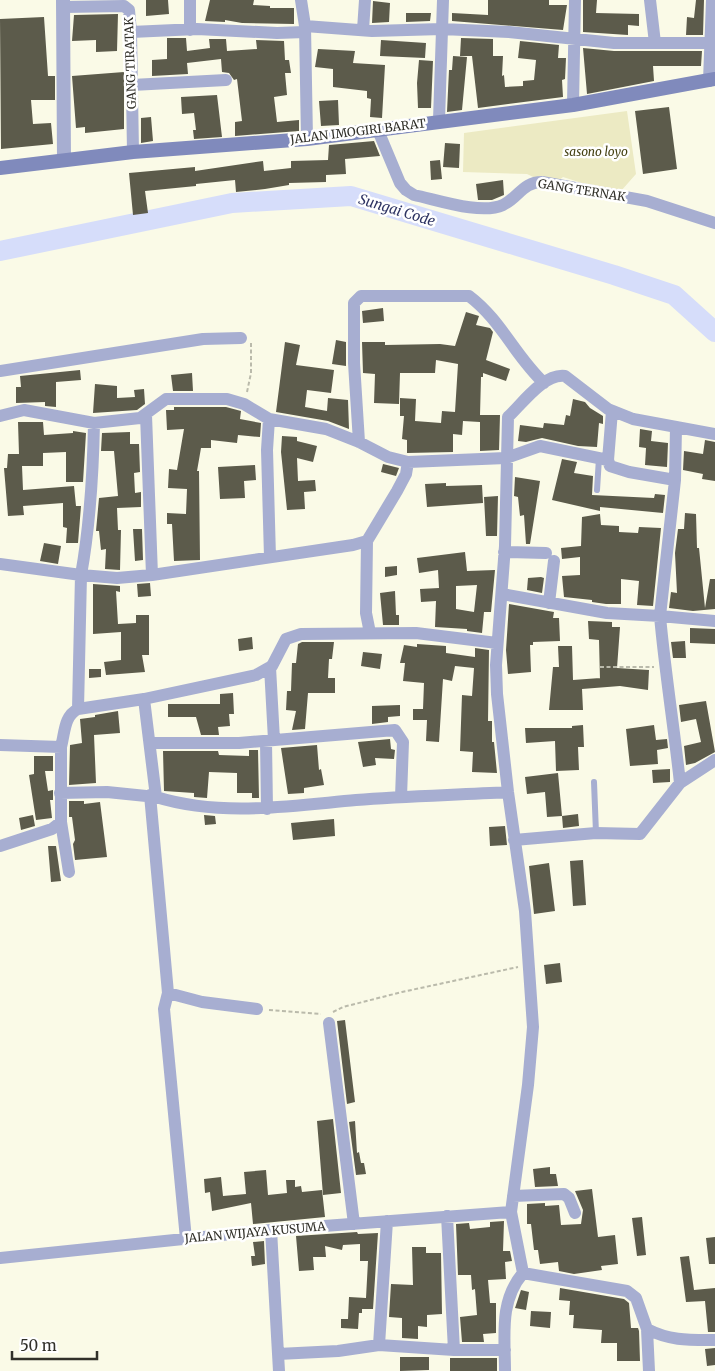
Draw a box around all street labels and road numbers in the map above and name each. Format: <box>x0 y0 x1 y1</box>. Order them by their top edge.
street label: GANG TIRATAK <box>121 16 139 109</box>
street label: JALAN IMOGIRI BARAT <box>288 115 427 147</box>
street label: GANG TERNAK <box>537 176 627 204</box>
street label: JALAN WIJAYA KUSUMA <box>183 1218 327 1246</box>

